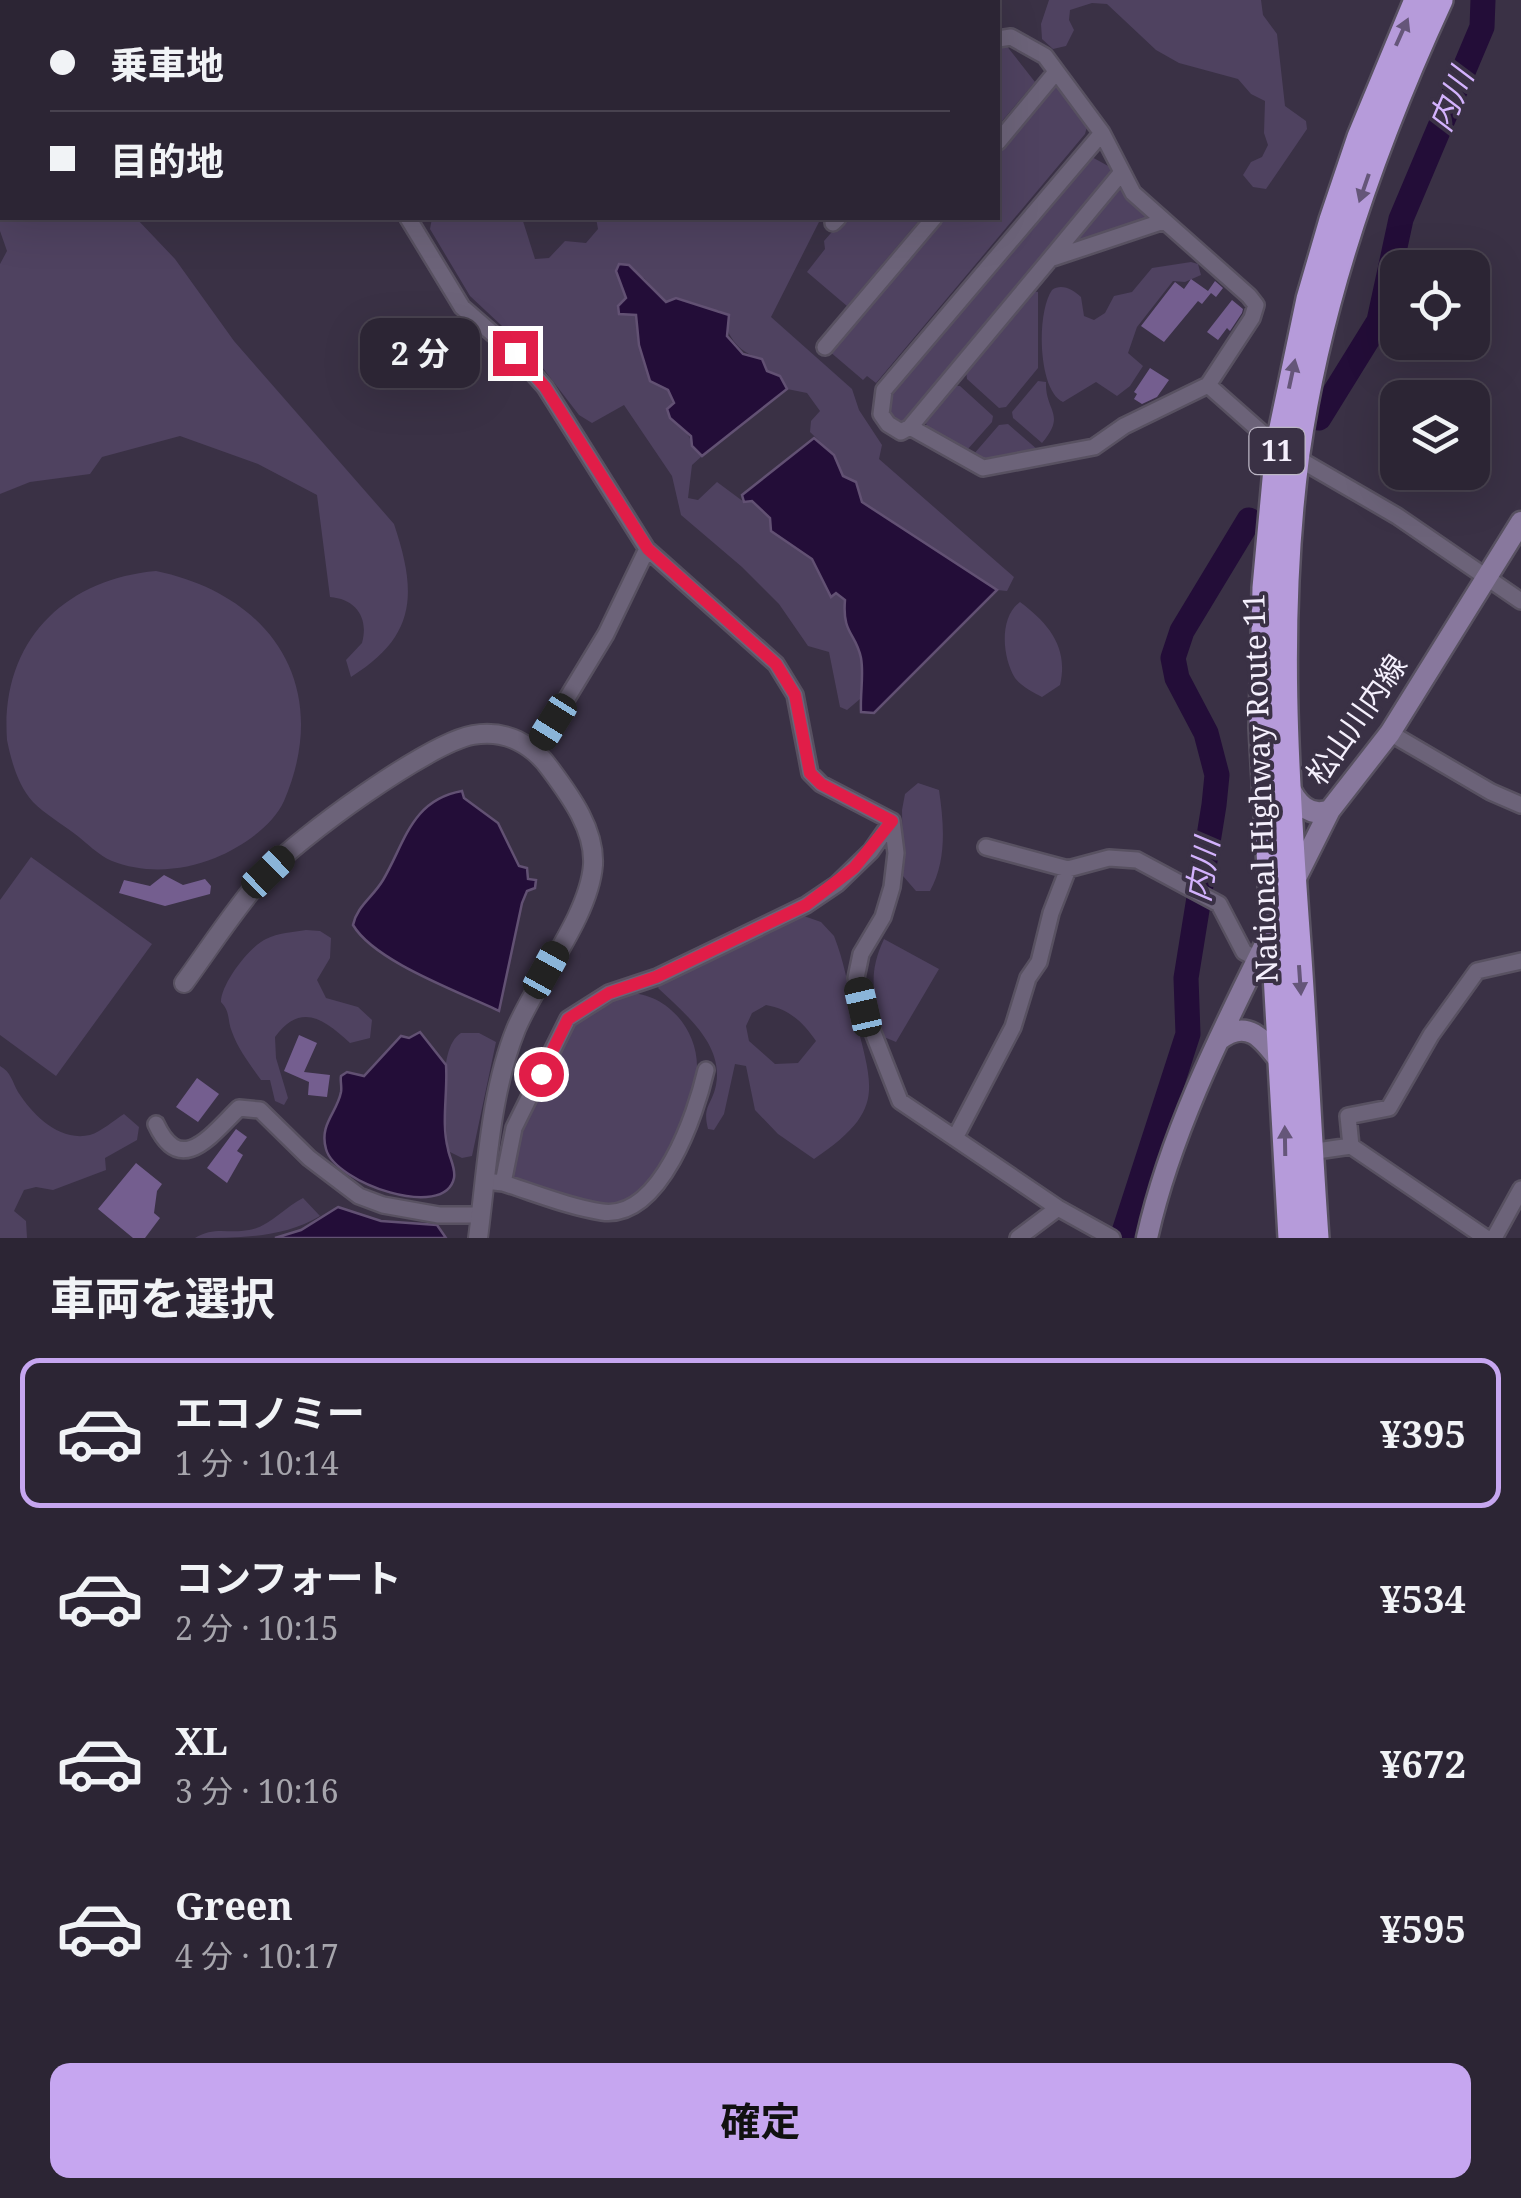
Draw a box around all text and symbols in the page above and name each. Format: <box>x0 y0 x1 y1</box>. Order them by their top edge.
one-way arrow <box>1394 17 1410 47</box>
text: 乗車地 <box>110 38 224 90</box>
water label: 内川 <box>1417 59 1483 137</box>
text: 目的地 <box>110 134 224 186</box>
one-way arrow <box>1356 173 1371 203</box>
map controls <box>1380 250 1490 490</box>
button: locate <box>1380 250 1490 360</box>
callout: 2 分 <box>360 318 480 388</box>
text: 2 分 <box>391 331 449 374</box>
route end <box>493 331 538 376</box>
one-way arrow <box>1284 358 1300 389</box>
button: layers <box>1380 380 1490 490</box>
road number: 11 <box>1250 428 1304 474</box>
street label: National Highway Route 11 <box>1232 592 1287 984</box>
street label: 松山川内線 <box>1296 646 1416 792</box>
car <box>524 689 582 755</box>
water label: 内川 <box>1175 832 1228 905</box>
car <box>236 840 300 904</box>
car <box>518 936 574 1004</box>
one-way arrow <box>1292 965 1308 997</box>
car <box>842 974 884 1040</box>
route start <box>519 1052 564 1097</box>
one-way arrow <box>1277 1124 1293 1156</box>
text: 車両を選択 <box>50 1267 275 1328</box>
text: エコノミー <box>175 1386 365 1438</box>
icon: car <box>55 1388 145 1478</box>
text: ¥395 <box>1380 1407 1466 1459</box>
text: 1 分 · 10:14 <box>175 1441 339 1484</box>
text: コンフォート <box>175 1551 402 1603</box>
icon: car <box>55 1553 145 1643</box>
text: ¥534 <box>1380 1572 1466 1624</box>
text: 2 分 · 10:15 <box>175 1606 339 1649</box>
text: XL <box>175 1714 228 1766</box>
icon: car <box>55 1718 145 1808</box>
text: ¥672 <box>1380 1737 1466 1789</box>
text: 3 分 · 10:16 <box>175 1769 339 1812</box>
text: Green <box>175 1879 293 1931</box>
icon: car <box>55 1883 145 1973</box>
text: ¥595 <box>1380 1902 1466 1954</box>
text: 4 分 · 10:17 <box>175 1934 339 1977</box>
button: 確定 <box>50 2063 1471 2178</box>

